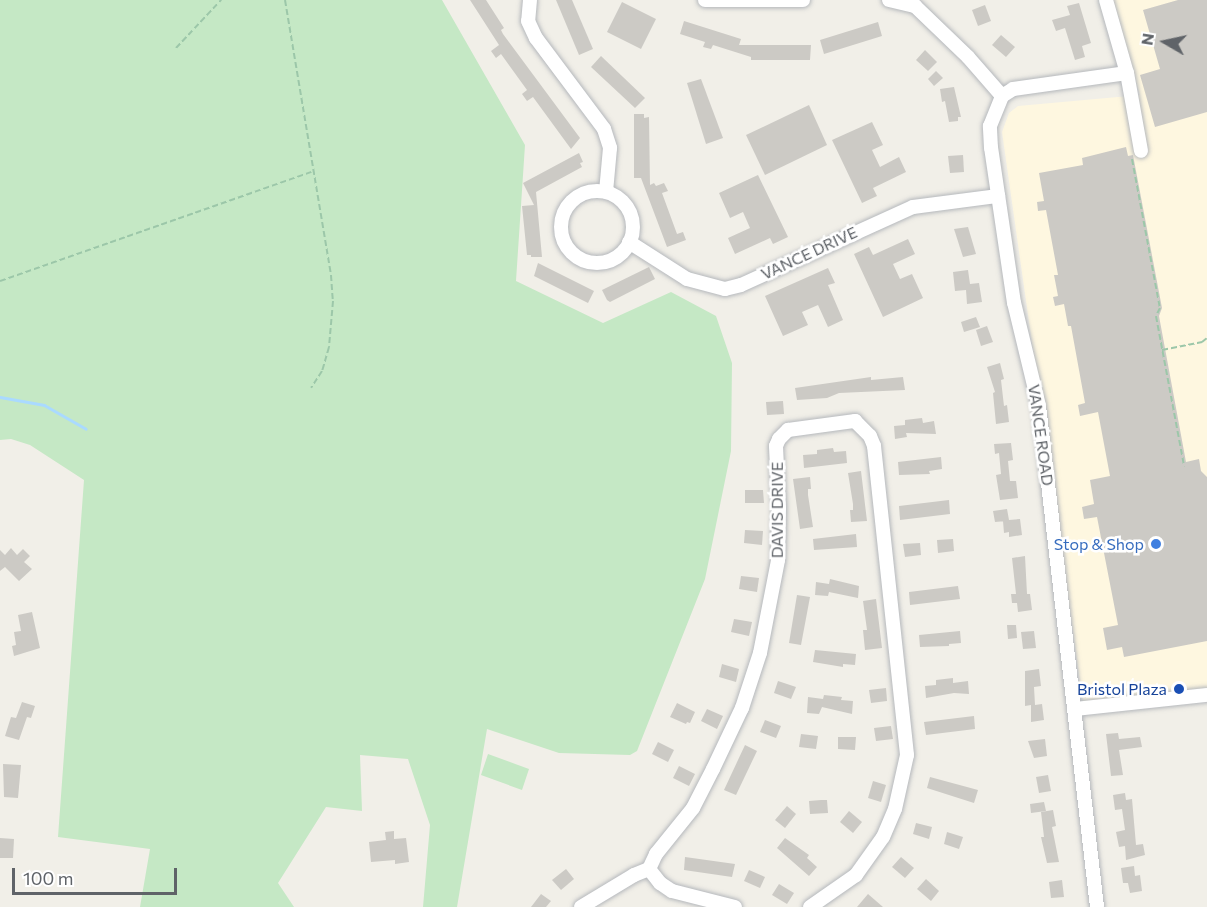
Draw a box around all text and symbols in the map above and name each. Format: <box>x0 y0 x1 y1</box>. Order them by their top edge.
north arrow <box>1135 12 1195 72</box>
text: N <box>1136 32 1157 47</box>
street label: VANCE DRIVE <box>758 222 860 284</box>
street label: VANCE ROAD <box>1024 383 1058 487</box>
street label: DAVIS DRIVE <box>767 462 787 558</box>
place label: Stop & Shop <box>1054 534 1144 554</box>
marker: Stop & Shop <box>1149 537 1163 551</box>
place label: Bristol Plaza <box>1077 679 1167 699</box>
marker: Bristol Plaza <box>1172 682 1186 696</box>
scale bar <box>15 856 180 894</box>
text: 100 m <box>23 867 73 889</box>

